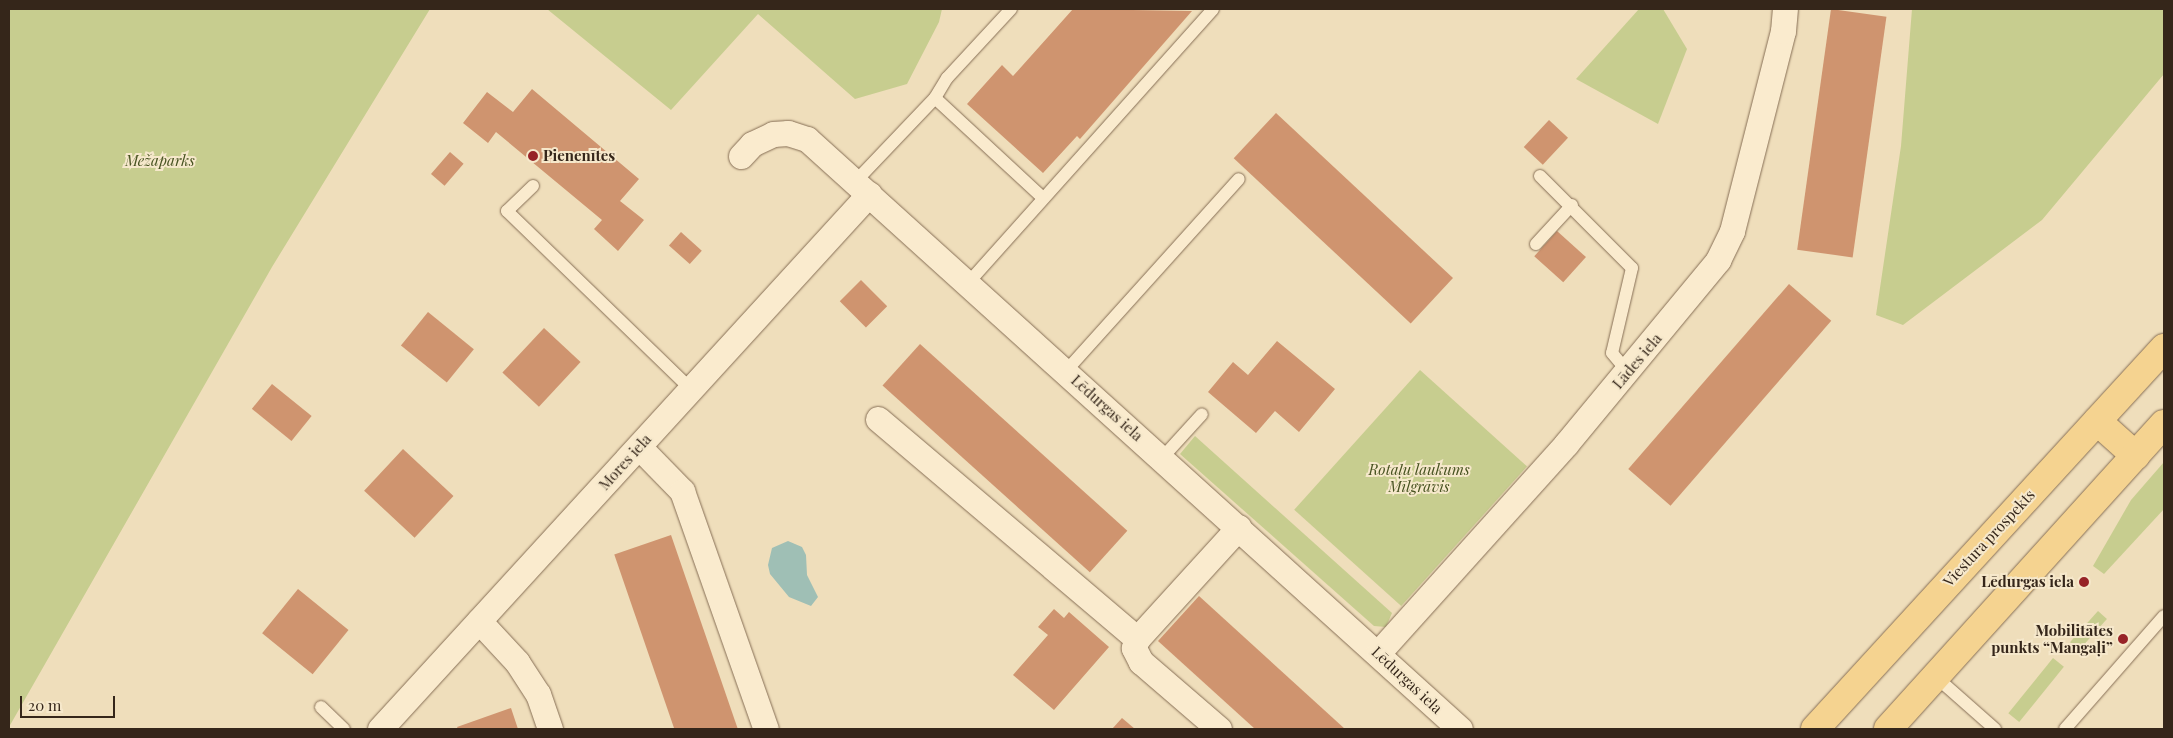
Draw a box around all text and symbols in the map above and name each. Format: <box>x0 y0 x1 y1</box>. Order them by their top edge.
place label: Pienenītes <box>543 147 615 165</box>
marker: Pienenītes <box>527 150 539 162</box>
park label: Mežaparks <box>125 152 195 170</box>
street label: Lādes iela <box>1609 330 1665 392</box>
street label: Lēdurgas iela <box>1068 371 1146 445</box>
street label: Mores iela <box>595 430 655 494</box>
park label: Rotaļu laukums Mīlgrāvis <box>1368 460 1470 495</box>
street label: Viestura prospekts <box>1939 486 2039 590</box>
place label: Lēdurgas iela <box>1981 573 2074 591</box>
marker: Lēdurgas iela <box>2078 576 2090 588</box>
place label: Mobilitātes punkts “Mangaļi” <box>1991 621 2113 656</box>
marker: Mobilitātes punkts “Mangaļi” <box>2117 633 2129 645</box>
street label: Lēdurgas iela <box>1368 643 1446 717</box>
scale bar <box>22 686 118 718</box>
text: 20 m <box>28 695 61 715</box>

